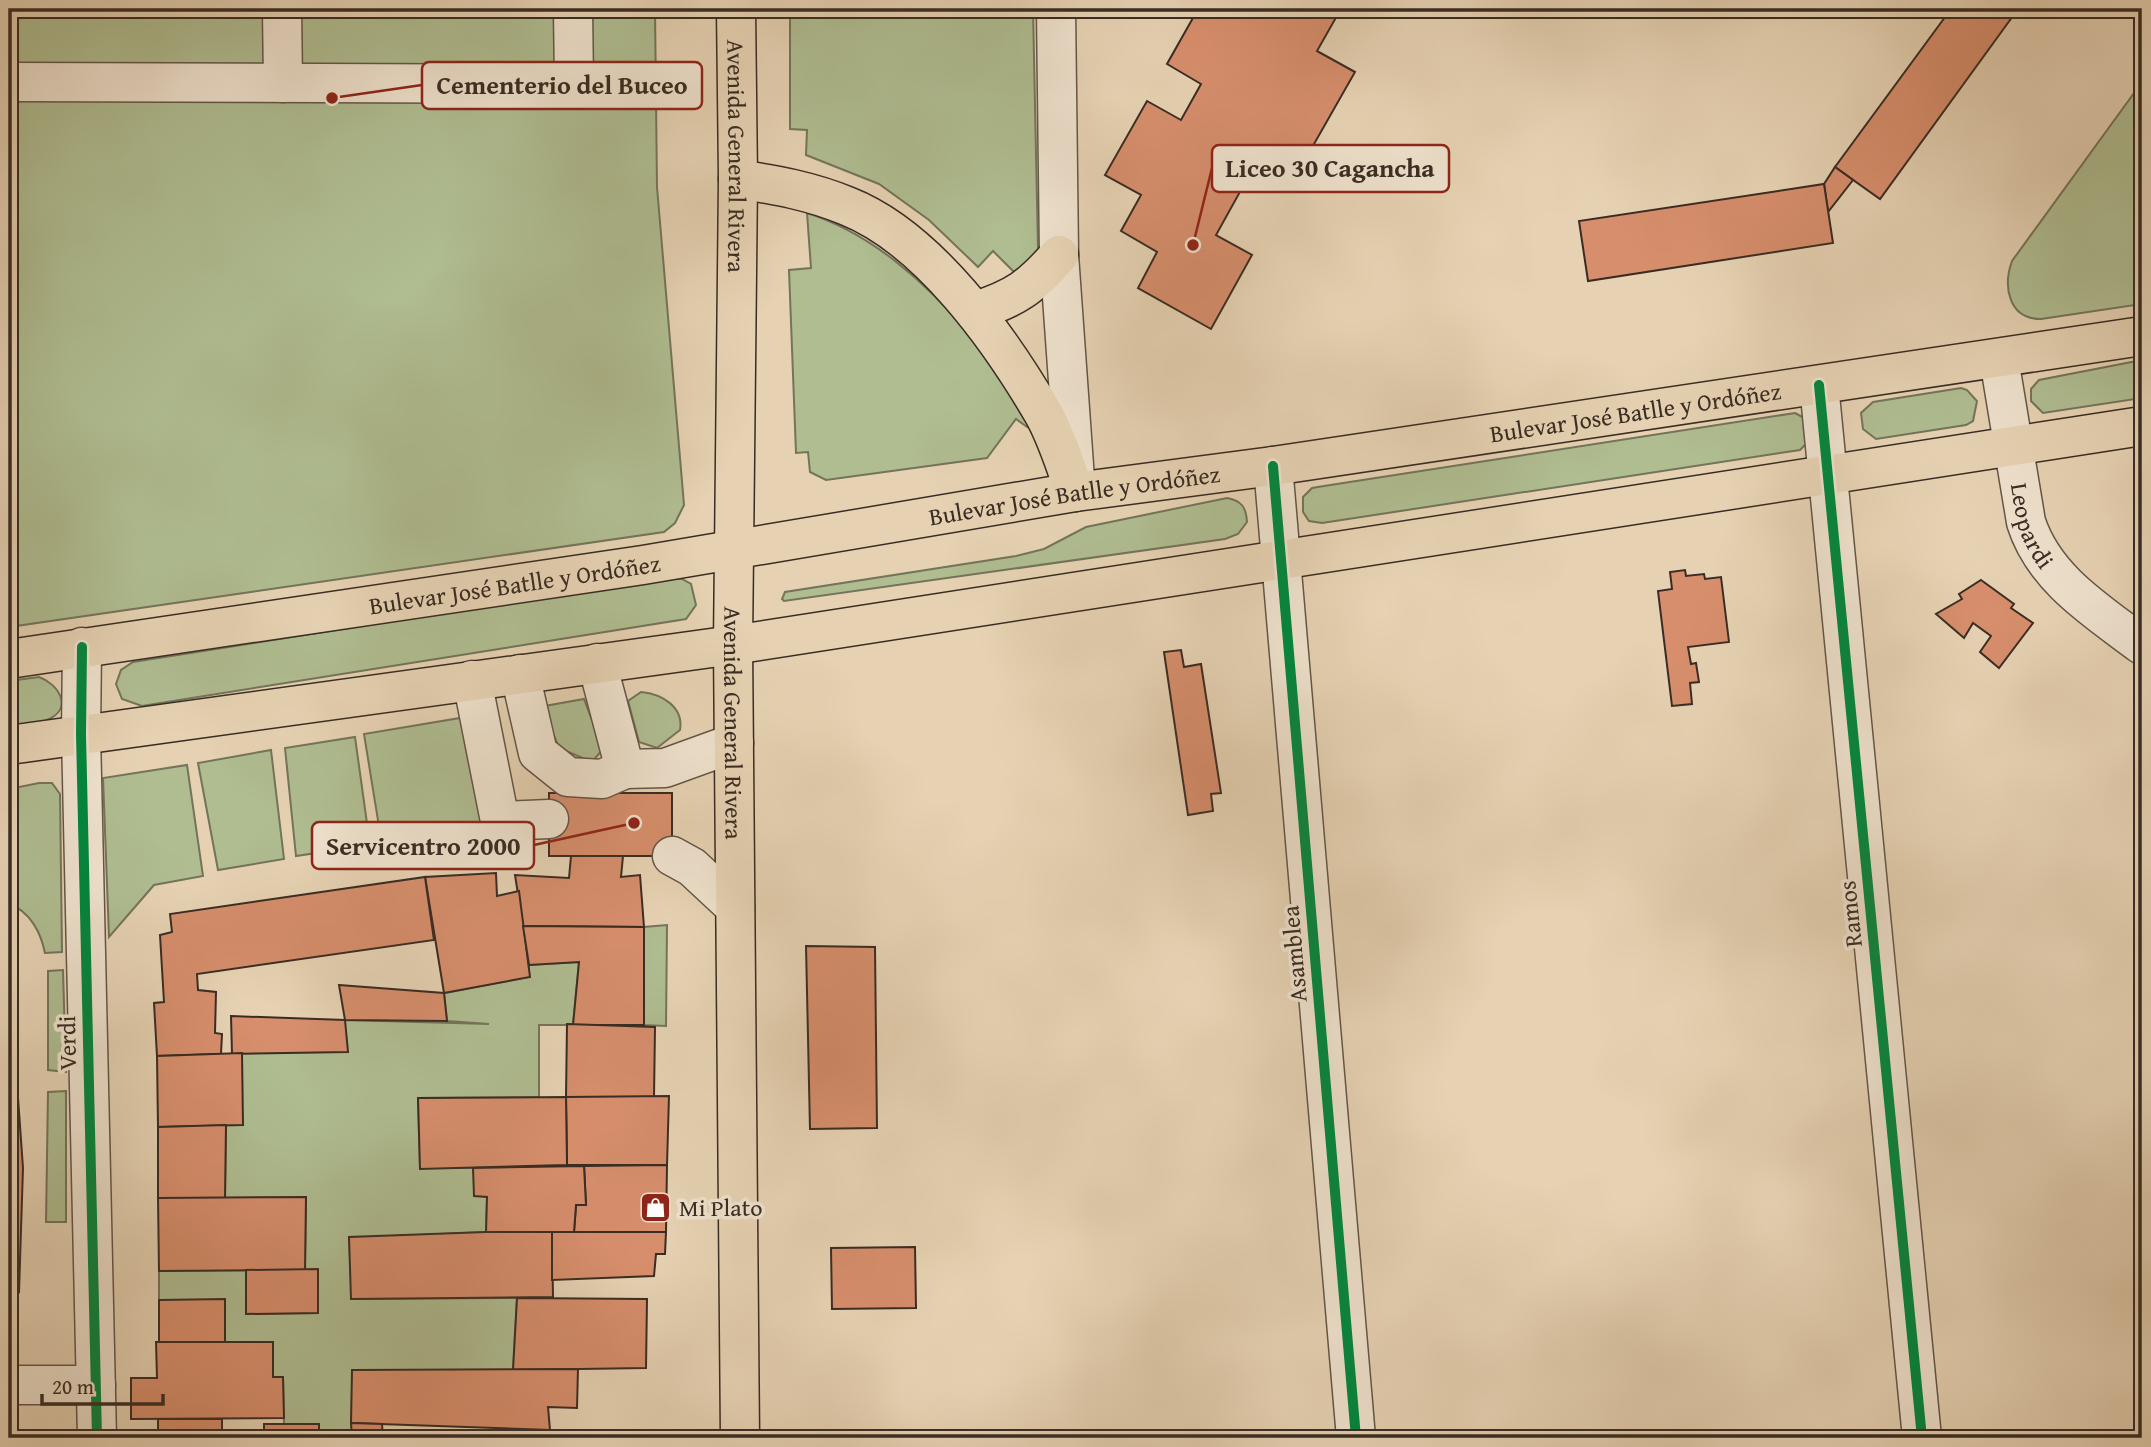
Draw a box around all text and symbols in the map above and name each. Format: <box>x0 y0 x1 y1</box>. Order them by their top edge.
street label: Avenida General Rivera <box>719 39 756 273</box>
callout: Cementerio del Buceo <box>422 62 702 109</box>
text: Cementerio del Buceo <box>436 65 688 104</box>
callout: Liceo 30 Cagancha <box>1212 145 1449 192</box>
text: Liceo 30 Cagancha <box>1225 148 1435 187</box>
street label: Bulevar José Batlle y Ordóñez <box>1487 373 1783 451</box>
street label: Bulevar José Batlle y Ordóñez <box>926 456 1222 534</box>
street label: Leopardi <box>2002 480 2063 576</box>
street label: Bulevar José Batlle y Ordóñez <box>367 545 663 623</box>
street label: Avenida General Rivera <box>715 606 752 840</box>
callout: Servicentro 2000 <box>312 822 534 869</box>
text: Servicentro 2000 <box>326 826 520 865</box>
street label: Ramos <box>1829 879 1871 949</box>
street label: Asamblea <box>1272 904 1316 1004</box>
street label: Verdi <box>49 1015 85 1071</box>
shop icon: Mi Plato <box>639 1190 673 1224</box>
place label: Mi Plato <box>679 1190 762 1225</box>
scale bar <box>42 1363 163 1407</box>
text: 20 m <box>52 1371 94 1402</box>

